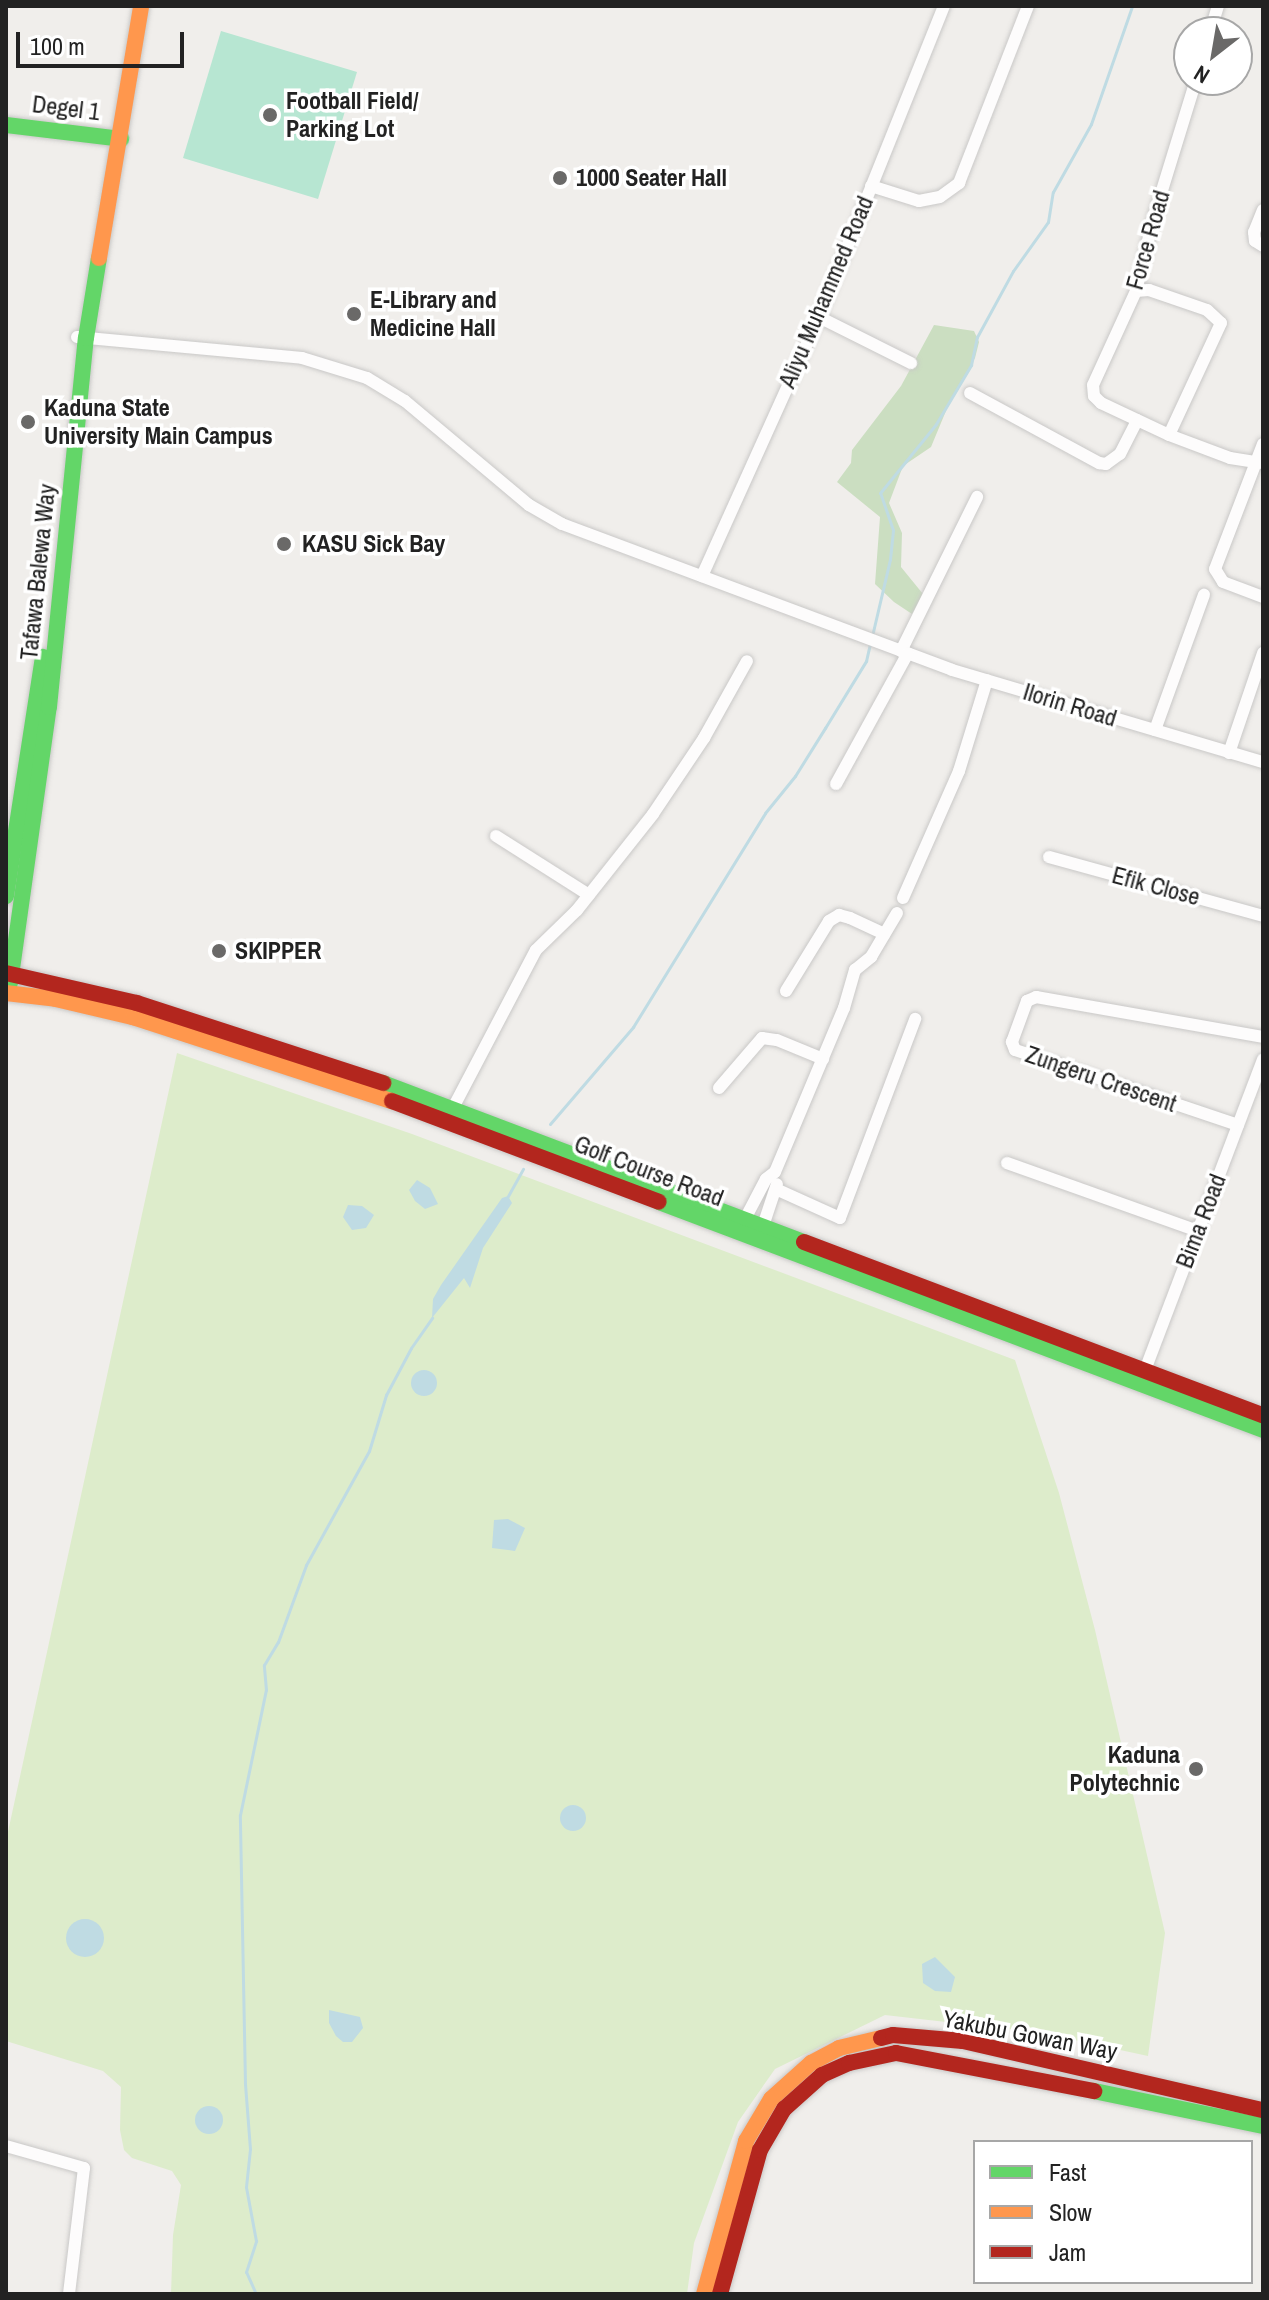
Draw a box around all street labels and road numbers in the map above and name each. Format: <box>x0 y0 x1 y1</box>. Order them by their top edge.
street label: Degel 1 <box>31 90 101 126</box>
street label: Force Road <box>1120 187 1176 293</box>
street label: Aliyu Muhammed Road <box>773 192 879 392</box>
street label: Tafawa Balewa Way <box>14 483 62 661</box>
street label: Ilorin Road <box>1020 677 1120 733</box>
street label: Efik Close <box>1109 860 1203 912</box>
street label: Zungeru Crescent <box>1022 1040 1180 1118</box>
street label: Golf Course Road <box>570 1129 728 1213</box>
street label: Bima Road <box>1170 1170 1232 1272</box>
street label: Yakubu Gowan Way <box>940 2004 1120 2066</box>

